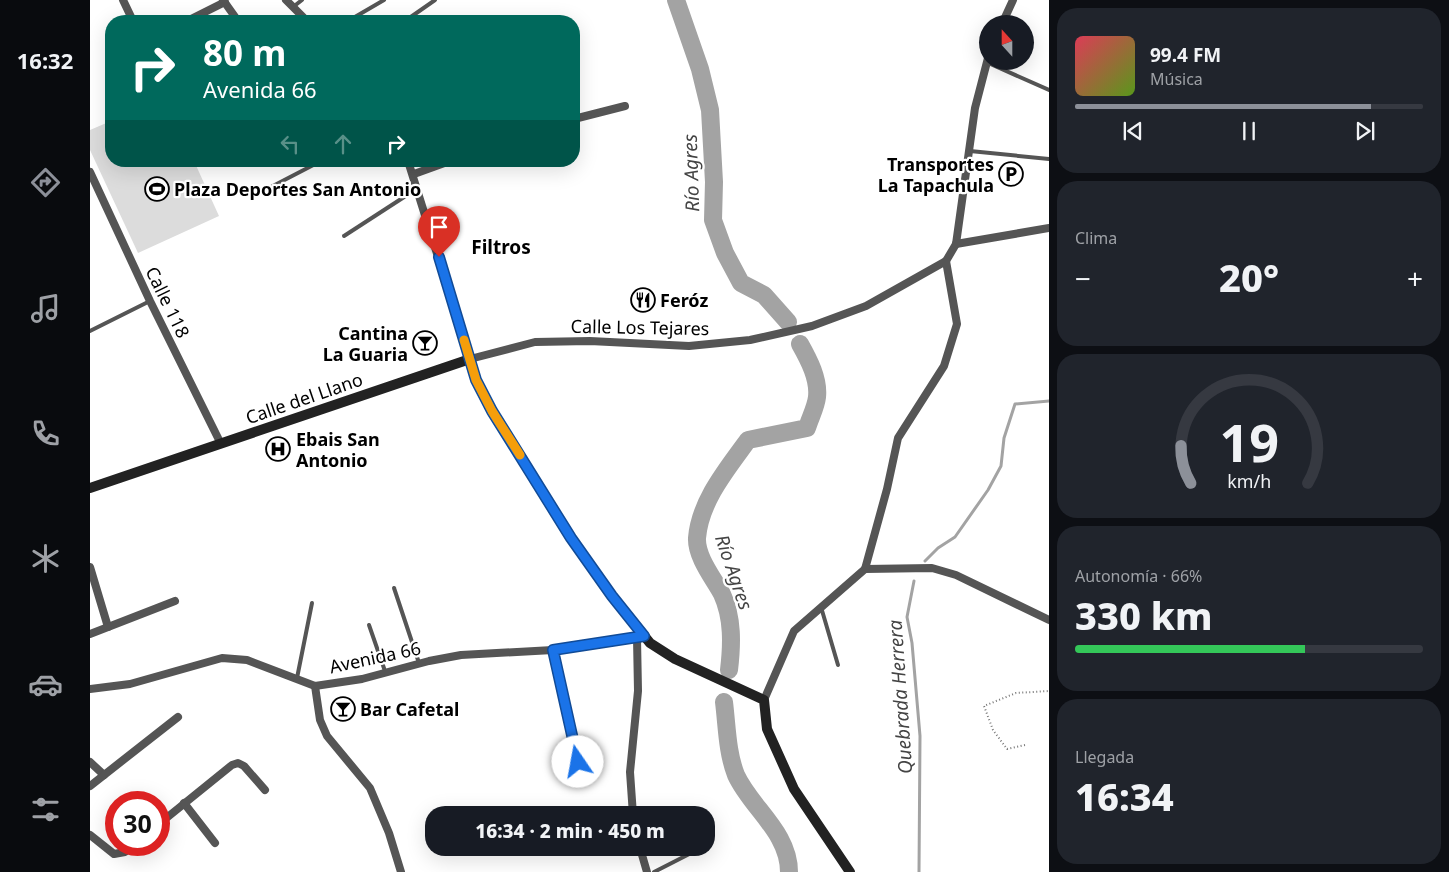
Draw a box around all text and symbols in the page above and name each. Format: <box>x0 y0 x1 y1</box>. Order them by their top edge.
north arrow <box>979 15 1034 70</box>
map controls <box>979 15 1034 70</box>
text: 80 m <box>203 29 286 76</box>
icon: right <box>120 35 185 100</box>
text: 99.4 FM <box>1150 42 1221 68</box>
text: 16:32 <box>17 45 73 75</box>
text: Música <box>1150 68 1203 90</box>
text: Avenida 66 <box>203 74 317 104</box>
icon: previous <box>1119 117 1147 145</box>
icon: pause <box>1235 117 1263 145</box>
icon: next <box>1351 117 1379 145</box>
icon: left <box>276 130 304 158</box>
icon: ahead <box>329 130 357 158</box>
icon: right <box>382 130 410 158</box>
water label: Río Agres <box>677 134 705 212</box>
place label: Transportes La Tapachula <box>878 152 994 197</box>
parking icon: Transportes La Tapachula <box>998 161 1024 187</box>
icon: directions <box>28 165 63 200</box>
sports icon: Plaza Deportes San Antonio <box>144 176 170 202</box>
place label: Plaza Deportes San Antonio <box>174 177 421 201</box>
pin <box>418 206 460 257</box>
icon: arrive <box>425 213 453 241</box>
text: Clima <box>1075 227 1117 249</box>
district label: Filtros <box>471 234 531 260</box>
text: 20° <box>1219 251 1279 303</box>
text: − <box>1075 259 1091 297</box>
text: + <box>1407 259 1423 297</box>
street label: Calle 118 <box>140 262 196 342</box>
restaurant icon: Feróz <box>630 287 656 313</box>
place label: Feróz <box>660 288 708 312</box>
icon: music <box>28 291 63 326</box>
street label: Calle Los Tejares <box>570 314 710 340</box>
place label: Cantina La Guaria <box>323 321 408 366</box>
bar icon: Cantina La Guaria <box>412 330 438 356</box>
street label: Calle del Llano <box>242 367 366 429</box>
text: 19 <box>1219 406 1279 477</box>
icon: phone <box>28 416 63 451</box>
place label: Ebais San Antonio <box>296 427 380 472</box>
hospital icon: Ebais San Antonio <box>265 436 291 462</box>
text: km/h <box>1227 469 1271 493</box>
water label: Río Agres <box>709 531 759 613</box>
icon: climate <box>28 541 63 576</box>
text: Autonomía · 66% <box>1075 565 1202 587</box>
text: 330 km <box>1075 589 1213 641</box>
water label: Quebrada Herrera <box>882 619 918 775</box>
street label: Avenida 66 <box>327 636 423 678</box>
icon: car <box>28 667 63 702</box>
bar icon: Bar Cafetal <box>330 696 356 722</box>
place label: Bar Cafetal <box>360 697 460 721</box>
position arrow <box>551 735 603 787</box>
text: Llegada <box>1075 746 1134 768</box>
text: 16:34 <box>1075 770 1174 822</box>
speed limit sign: 30 <box>105 791 170 856</box>
icon: filters <box>28 792 63 827</box>
text: 16:34 · 2 min · 450 m <box>475 818 665 844</box>

